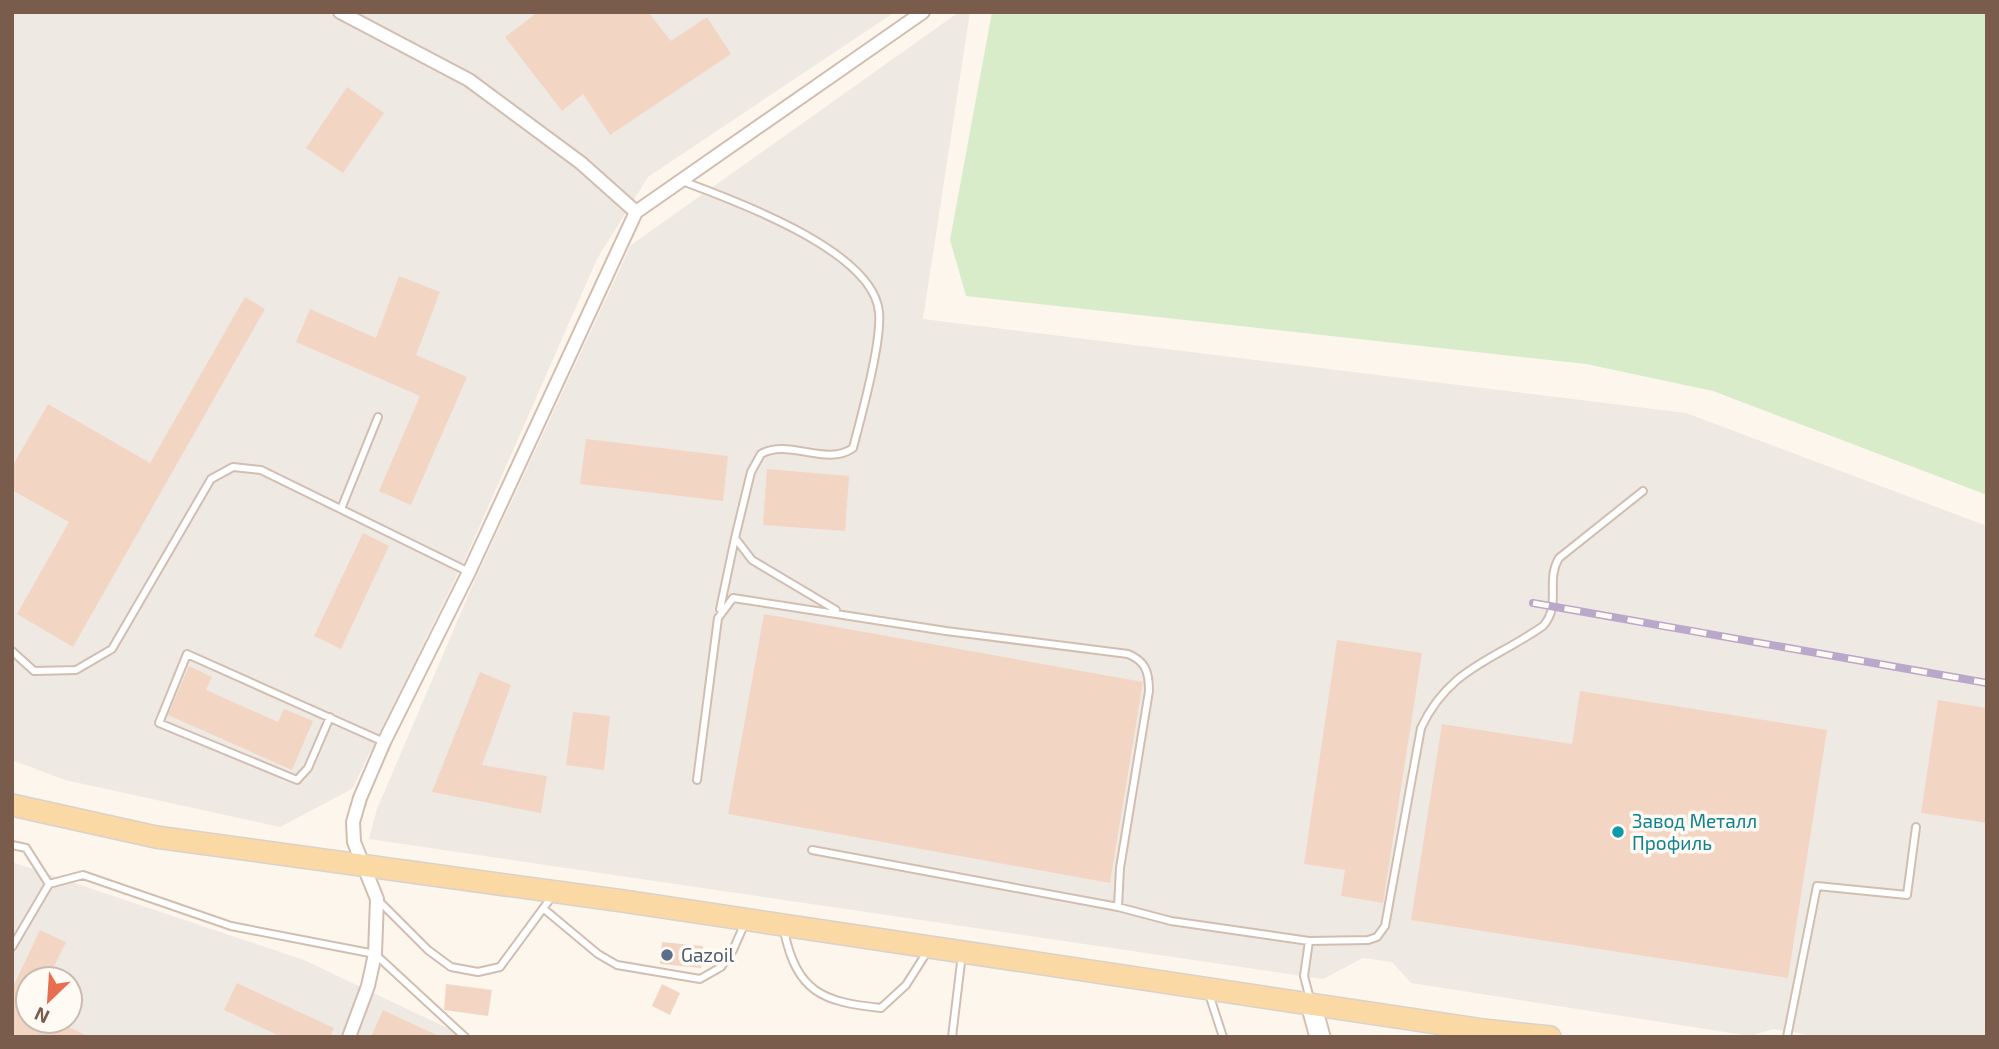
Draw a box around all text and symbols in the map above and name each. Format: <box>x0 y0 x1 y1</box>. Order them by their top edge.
place label: Завод Металл Профиль <box>1632 809 1757 854</box>
marker: Завод Металл Профиль <box>1610 824 1626 840</box>
place label: Gazoil <box>681 943 735 966</box>
marker: Gazoil <box>659 947 675 963</box>
north arrow <box>14 965 84 1035</box>
text: N <box>31 1003 53 1029</box>

